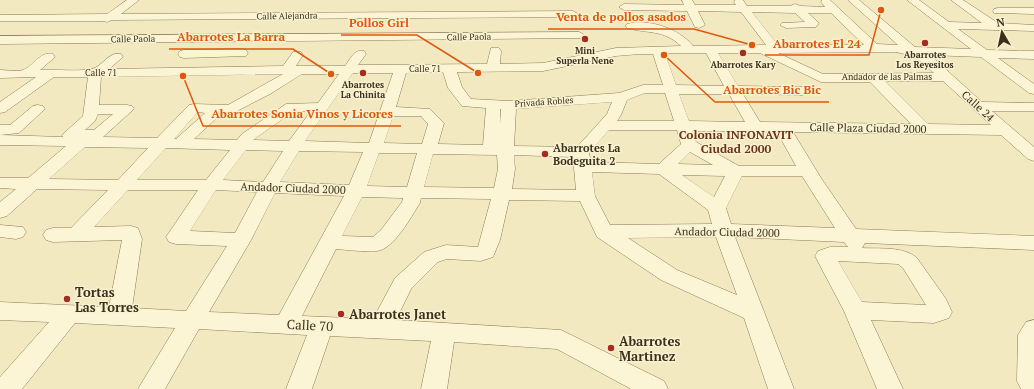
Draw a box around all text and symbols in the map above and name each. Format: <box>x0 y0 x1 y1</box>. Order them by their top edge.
callout: Venta de pollos asados <box>548 5 694 29</box>
street label: Calle Alejandra <box>256 9 318 23</box>
text: Venta de pollos asados <box>556 9 687 24</box>
callout: Pollos Girl <box>341 11 417 35</box>
north arrow <box>982 12 1022 52</box>
text: N <box>995 14 1006 30</box>
text: Pollos Girl <box>349 15 409 30</box>
callout: Abarrotes La Barra <box>169 25 293 49</box>
text: Abarrotes La Barra <box>177 29 285 44</box>
street label: Calle Paola <box>447 31 492 43</box>
callout: Abarrotes El 24 <box>765 31 869 55</box>
street label: Calle Paola <box>111 33 156 45</box>
marker: Mini Superla Nene <box>580 34 590 44</box>
text: Abarrotes El 24 <box>773 36 861 51</box>
marker: Abarrotes Los Reyesitos <box>920 38 930 48</box>
place label: Mini Superla Nene <box>556 45 614 67</box>
marker: Abarrotes Kary <box>738 48 748 58</box>
place label: Abarrotes Los Reyesitos <box>896 49 954 71</box>
place label: Abarrotes Kary <box>711 59 776 71</box>
street label: Calle 71 <box>409 63 441 75</box>
street label: Calle 71 <box>85 67 117 79</box>
marker: Abarrotes La Chinita <box>358 68 368 78</box>
street label: Andador de las Palmas <box>842 71 932 83</box>
callout: Abarrotes Bic Bic <box>715 78 829 102</box>
place label: Abarrotes La Chinita <box>341 79 385 101</box>
text: Abarrotes Bic Bic <box>723 82 821 97</box>
street label: Calle 24 <box>959 88 997 124</box>
street label: Privada Robles <box>514 94 574 110</box>
callout: Abarrotes Sonia Vinos y Licores <box>203 102 401 126</box>
text: Abarrotes Sonia Vinos y Licores <box>211 106 393 121</box>
street label: Calle Plaza Ciudad 2000 <box>809 120 927 136</box>
district label: Colonia INFONAVIT Ciudad 2000 <box>679 127 793 156</box>
place label: Abarrotes La Bodeguita 2 <box>553 141 620 168</box>
marker: Abarrotes La Bodeguita 2 <box>540 149 550 159</box>
street label: Andador Ciudad 2000 <box>240 179 346 197</box>
street label: Andador Ciudad 2000 <box>674 224 780 240</box>
place label: Tortas Las Torres <box>75 283 139 316</box>
marker: Tortas Las Torres <box>62 294 72 304</box>
place label: Abarrotes Janet <box>349 305 447 323</box>
marker: Abarrotes Janet <box>336 309 346 319</box>
street label: Calle 70 <box>286 315 334 335</box>
place label: Abarrotes Martinez <box>619 332 680 365</box>
marker: Abarrotes Martinez <box>606 343 616 353</box>

